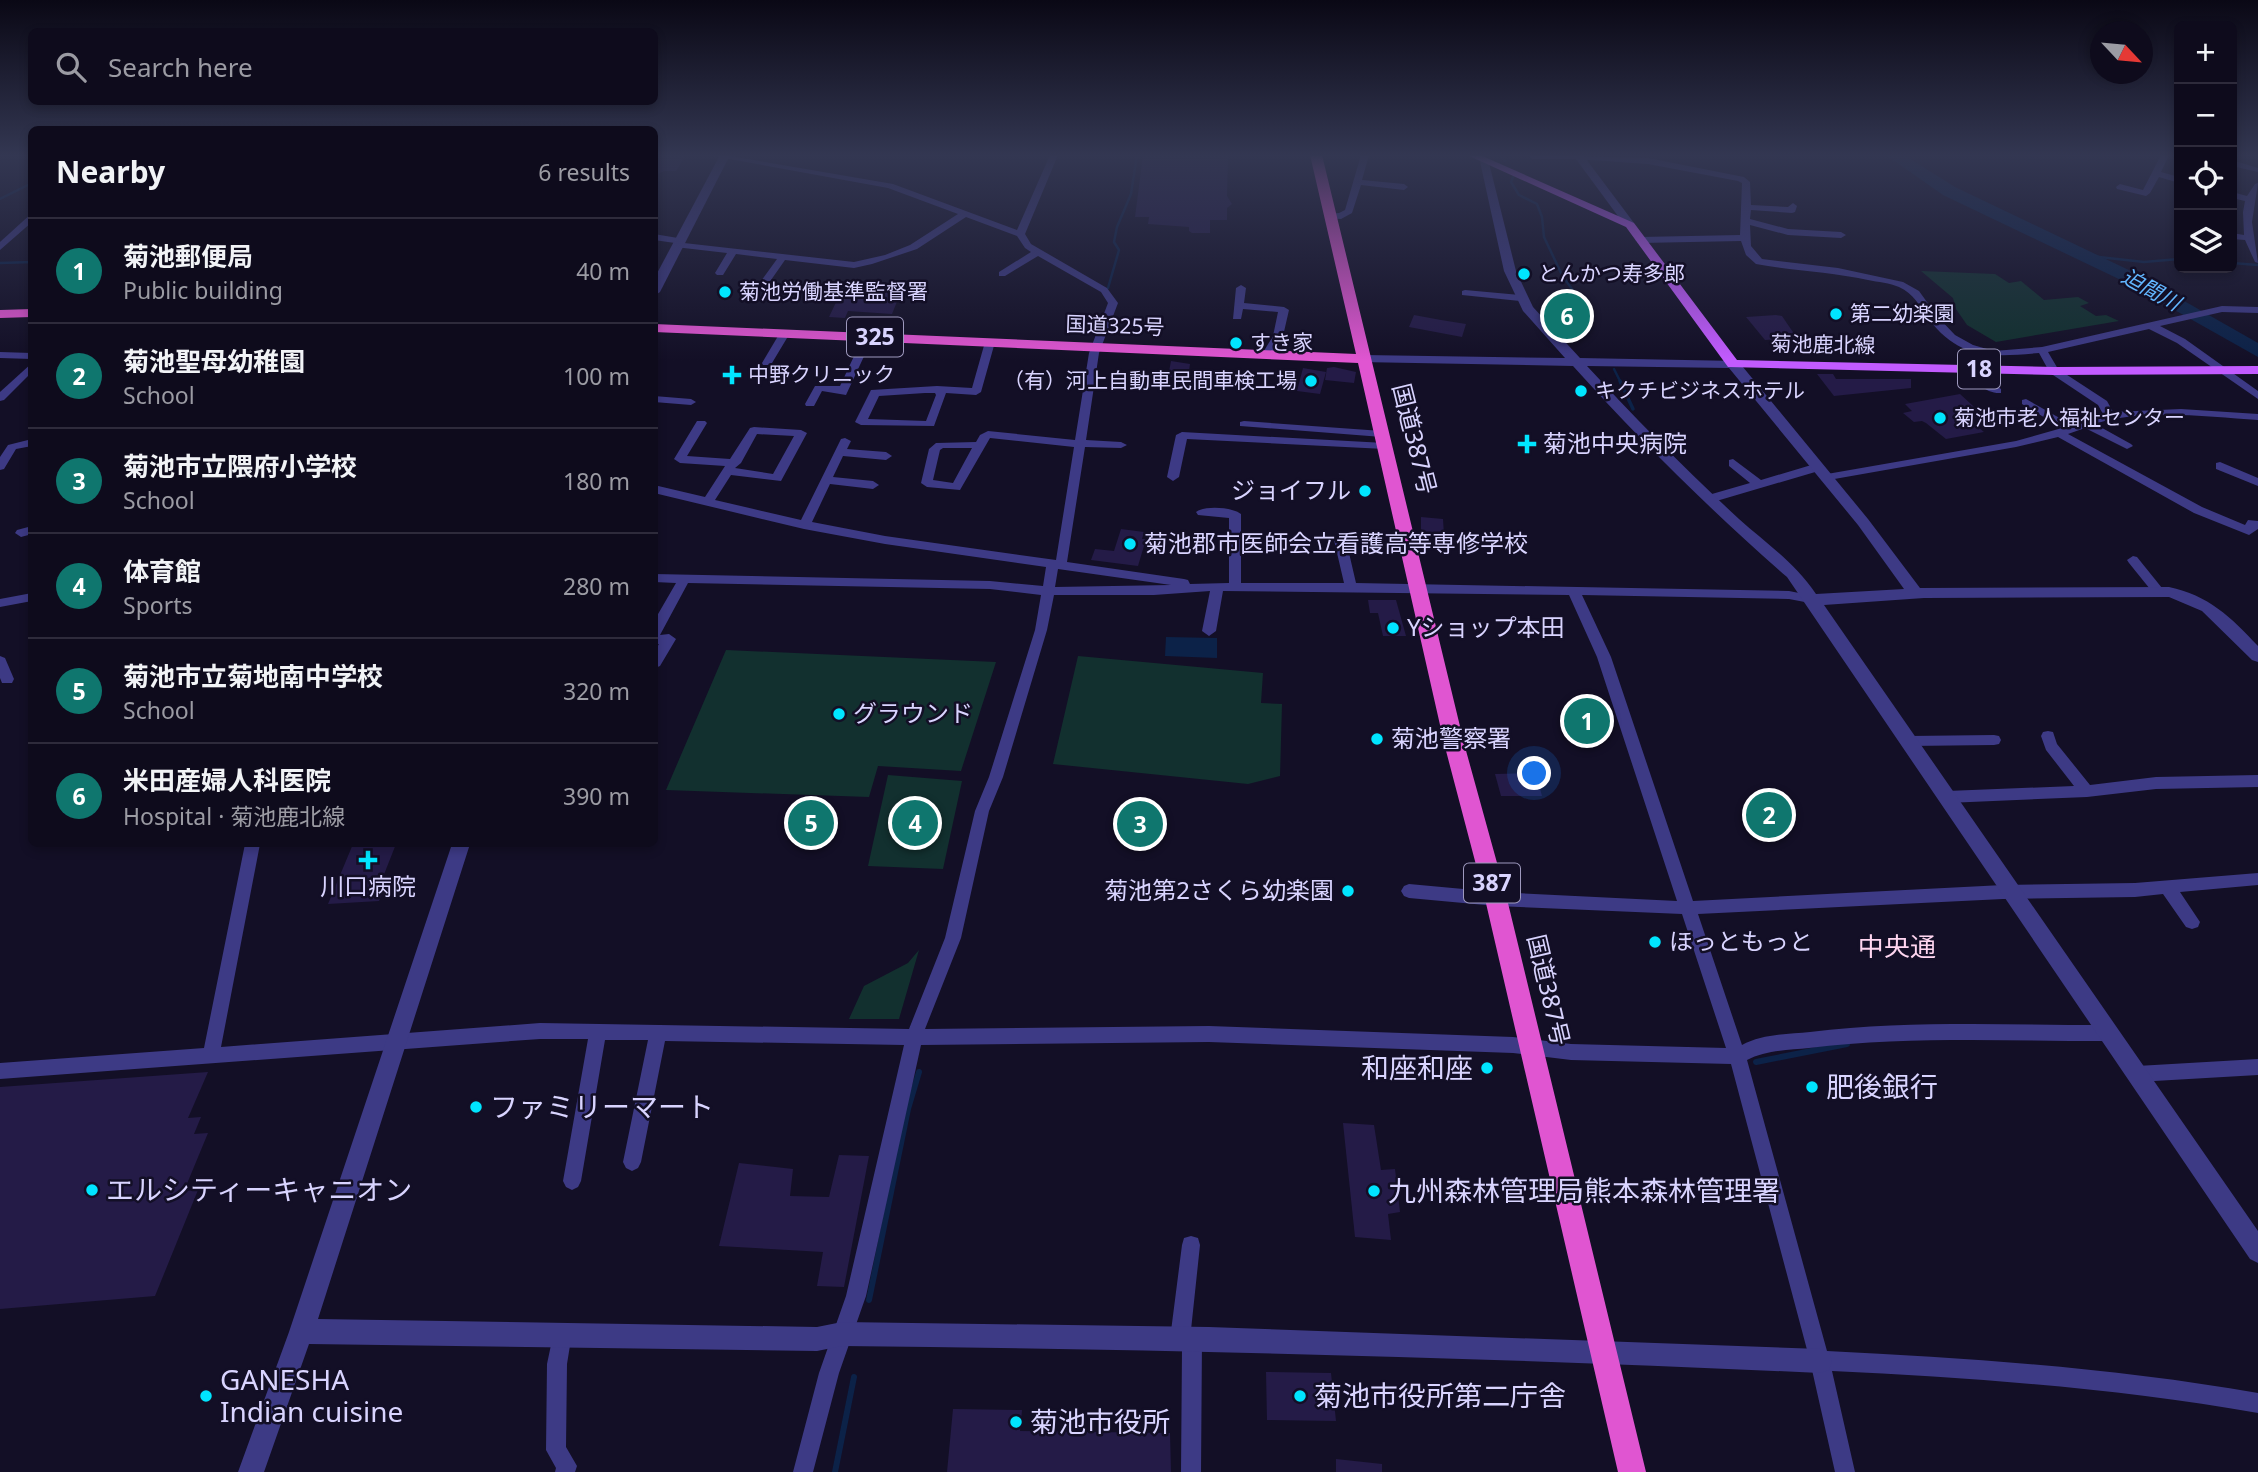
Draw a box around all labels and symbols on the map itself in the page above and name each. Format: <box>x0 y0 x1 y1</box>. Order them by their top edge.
north arrow <box>2090 21 2153 84</box>
place label: とんかつ寿多郎 <box>1538 259 1685 287</box>
water label: 迫間川 <box>2117 262 2188 318</box>
marker: とんかつ寿多郎 <box>1516 266 1532 282</box>
place label: 菊池労働基準監督署 <box>739 277 928 305</box>
marker: 菊池労働基準監督署 <box>717 284 733 300</box>
pin: 6 <box>1544 290 1590 342</box>
place label: 第二幼楽園 <box>1850 299 1955 327</box>
marker: 第二幼楽園 <box>1828 306 1844 322</box>
street label: 国道325号 <box>1065 309 1165 341</box>
road number: 325 <box>847 318 903 356</box>
place label: すき家 <box>1250 328 1313 356</box>
street label: 菊池鹿北線 <box>1770 329 1876 359</box>
marker: すき家 <box>1228 335 1244 351</box>
road number: 18 <box>1958 350 2000 388</box>
place label: 中野クリニック <box>748 360 895 388</box>
marker: 中野クリニック <box>722 365 742 385</box>
place label: （有）河上自動車民間車検工場 <box>1003 366 1297 394</box>
marker: （有）河上自動車民間車検工場 <box>1303 373 1319 389</box>
place label: キクチビジネスホテル <box>1595 376 1805 404</box>
street label: 国道387号 <box>1386 380 1445 498</box>
marker: キクチビジネスホテル <box>1573 383 1589 399</box>
place label: 菊池市老人福祉センター <box>1954 403 2185 431</box>
marker: 菊池市老人福祉センター <box>1932 410 1948 426</box>
place label: 菊池中央病院 <box>1543 426 1687 459</box>
marker: 菊池中央病院 <box>1517 434 1537 454</box>
place label: ジョイフル <box>1231 473 1351 506</box>
marker: ジョイフル <box>1357 483 1373 499</box>
place label: 菊池郡市医師会立看護高等専修学校 <box>1144 526 1528 559</box>
marker: 菊池郡市医師会立看護高等専修学校 <box>1122 536 1138 552</box>
place label: Yショップ本田 <box>1407 610 1565 643</box>
marker: Yショップ本田 <box>1385 620 1401 636</box>
pin: 1 <box>1564 695 1610 747</box>
place label: グラウンド <box>853 696 973 729</box>
marker: グラウンド <box>831 706 847 722</box>
place label: 菊池警察署 <box>1391 721 1511 754</box>
marker: 菊池警察署 <box>1369 731 1385 747</box>
your location <box>1517 756 1551 790</box>
pin: 2 <box>1746 789 1792 841</box>
pin: 5 <box>788 797 834 849</box>
pin: 4 <box>892 797 938 849</box>
pin: 3 <box>1117 798 1163 850</box>
marker: 川口病院 <box>358 850 378 870</box>
road number: 387 <box>1464 863 1520 902</box>
place label: 川口病院 <box>320 869 416 902</box>
place label: 菊池第2さくら幼楽園 <box>1104 873 1334 906</box>
marker: 菊池第2さくら幼楽園 <box>1340 883 1356 899</box>
place label: ほっともっと <box>1669 924 1813 957</box>
district label: 中央通 <box>1858 928 1936 964</box>
street label: 国道387号 <box>1521 931 1578 1049</box>
marker: ほっともっと <box>1647 934 1663 950</box>
place label: 和座和座 <box>1361 1048 1473 1086</box>
marker: 和座和座 <box>1479 1060 1495 1076</box>
place label: 肥後銀行 <box>1826 1067 1938 1105</box>
marker: 肥後銀行 <box>1804 1079 1820 1095</box>
place label: ファミリーマート <box>490 1087 714 1125</box>
marker: ファミリーマート <box>468 1099 484 1115</box>
place label: エルシティーキャニオン <box>106 1170 412 1208</box>
place label: 九州森林管理局熊本森林管理署 <box>1388 1171 1780 1209</box>
marker: エルシティーキャニオン <box>84 1182 100 1198</box>
marker: 九州森林管理局熊本森林管理署 <box>1366 1183 1382 1199</box>
place label: GANESHA Indian cuisine <box>220 1360 403 1430</box>
place label: 菊池市役所第二庁舎 <box>1314 1376 1566 1414</box>
marker: GANESHA Indian cuisine <box>198 1388 214 1404</box>
marker: 菊池市役所第二庁舎 <box>1292 1388 1308 1404</box>
place label: 菊池市役所 <box>1030 1402 1170 1440</box>
marker: 菊池市役所 <box>1008 1414 1024 1430</box>

